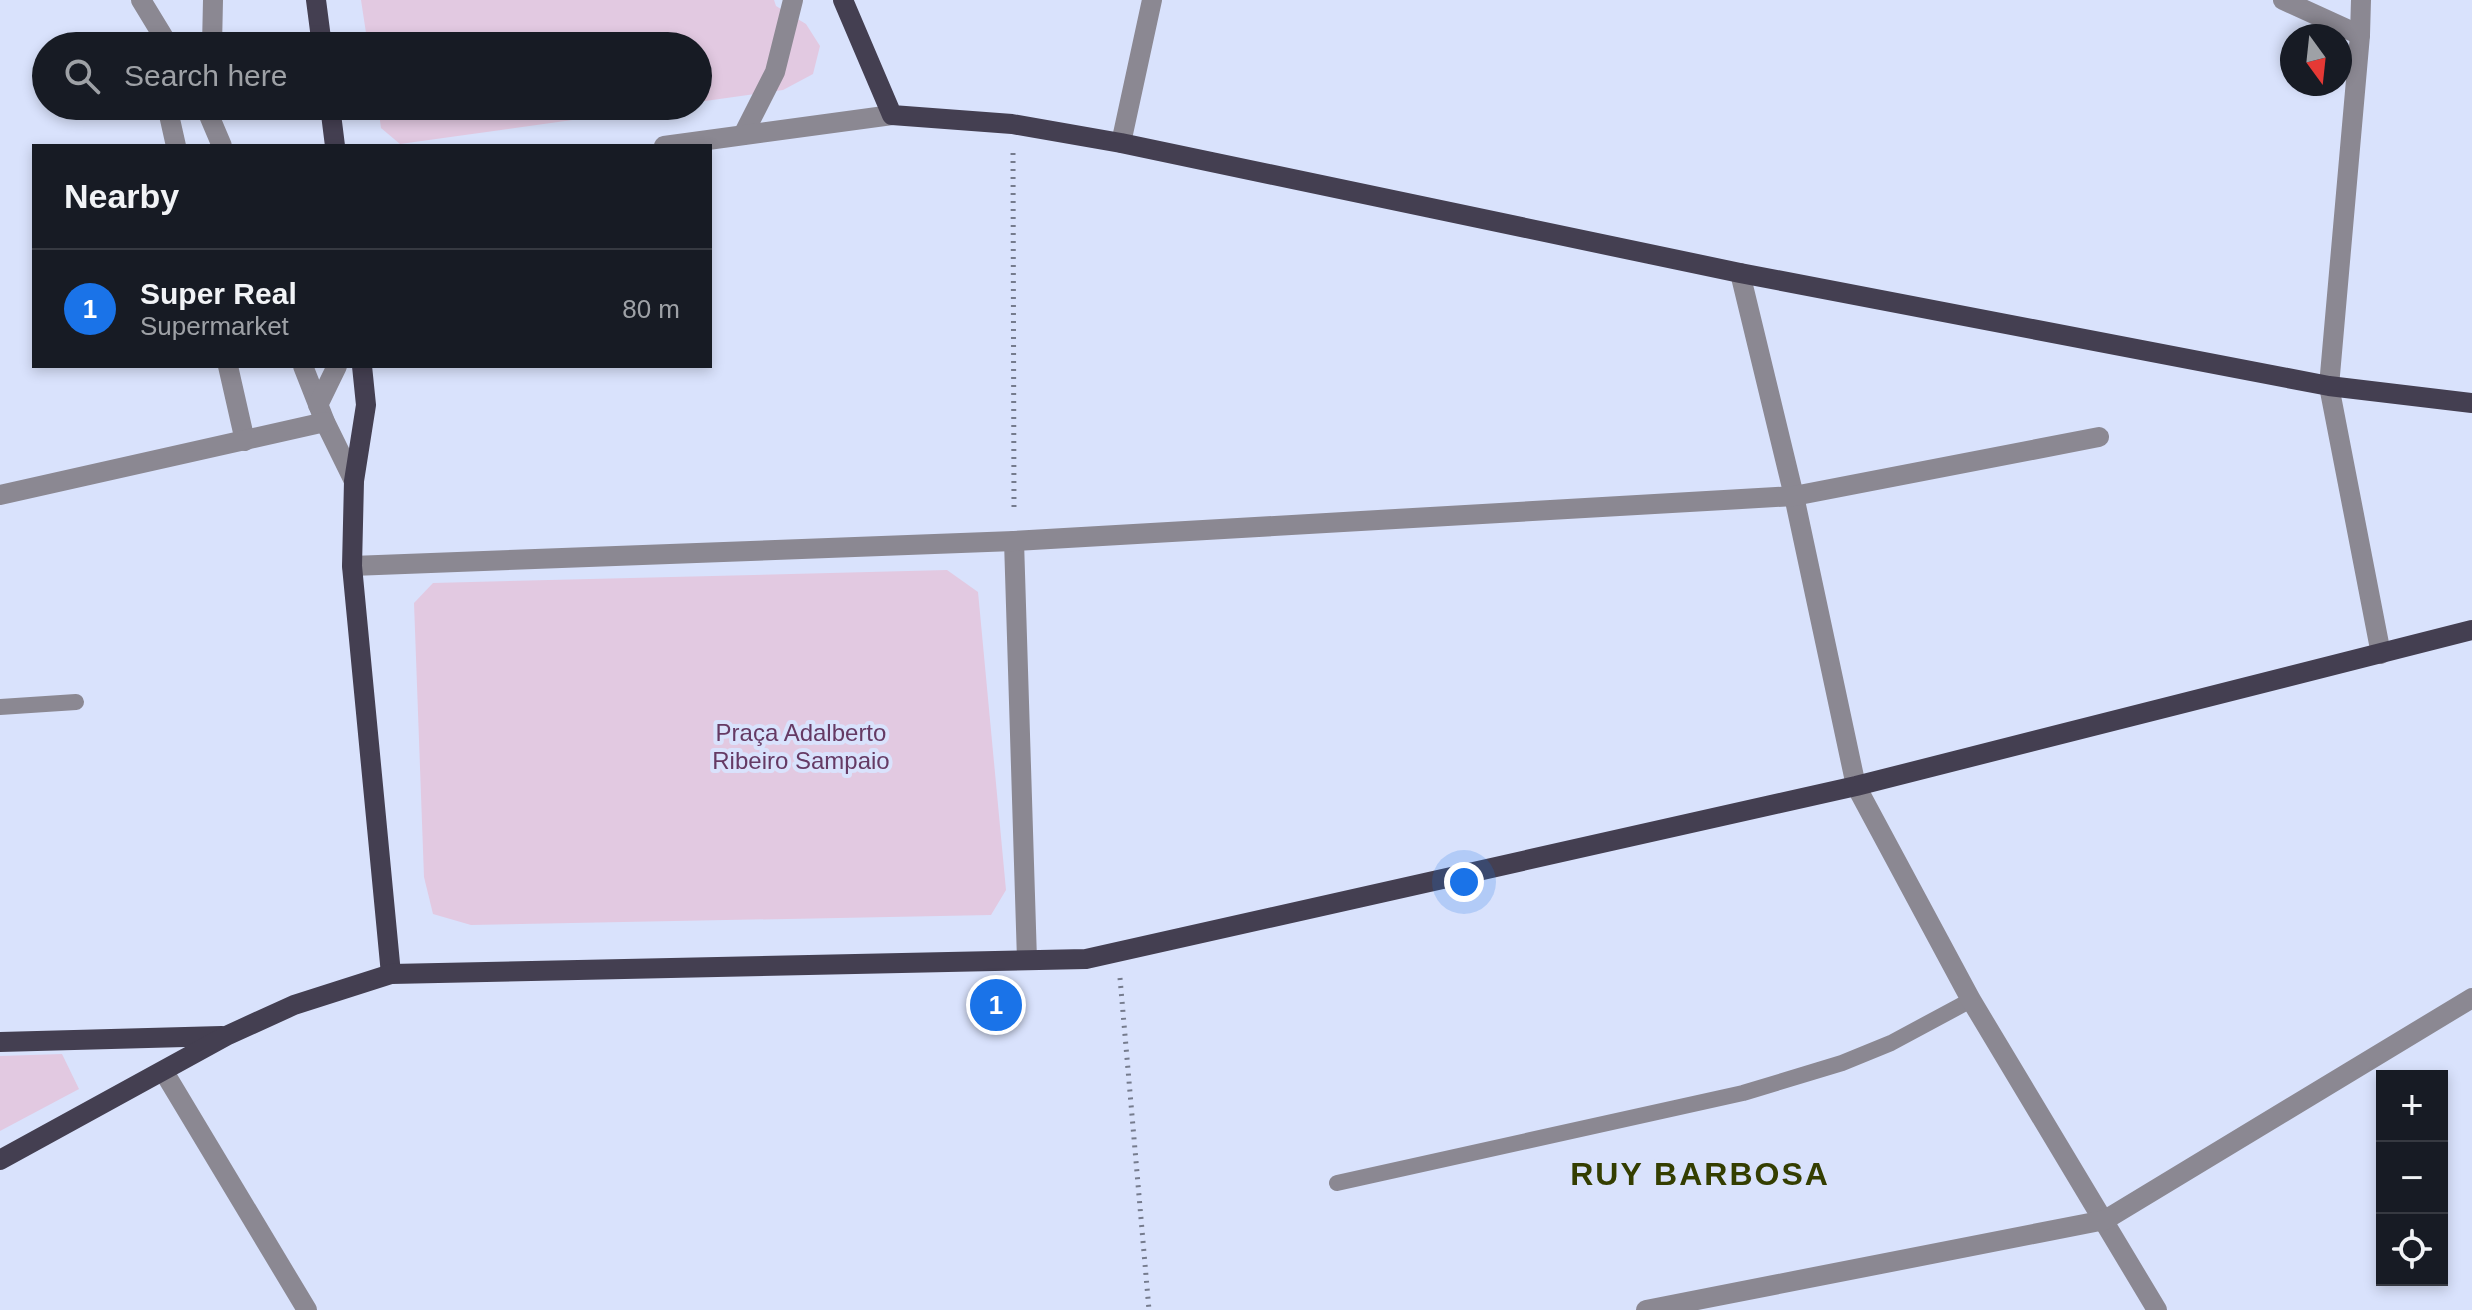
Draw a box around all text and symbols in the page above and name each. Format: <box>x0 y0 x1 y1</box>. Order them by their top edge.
north arrow <box>2280 24 2352 96</box>
search box <box>32 32 712 120</box>
icon: search <box>60 54 104 98</box>
text: Search here <box>124 59 287 92</box>
text: Nearby <box>64 177 179 215</box>
text: Super Real <box>140 277 297 310</box>
text: 1 <box>83 294 97 324</box>
text: 80 m <box>622 294 680 324</box>
text: Supermarket <box>140 311 289 341</box>
park label: Praça Adalberto Ribeiro Sampaio <box>712 719 890 774</box>
your location <box>1444 862 1484 902</box>
pin: 1 <box>970 975 1022 1035</box>
map controls <box>2376 1070 2448 1286</box>
button: + <box>2376 1070 2448 1142</box>
button: − <box>2376 1142 2448 1214</box>
district label: RUY BARBOSA <box>1570 1156 1830 1192</box>
button: locate <box>2376 1214 2448 1286</box>

